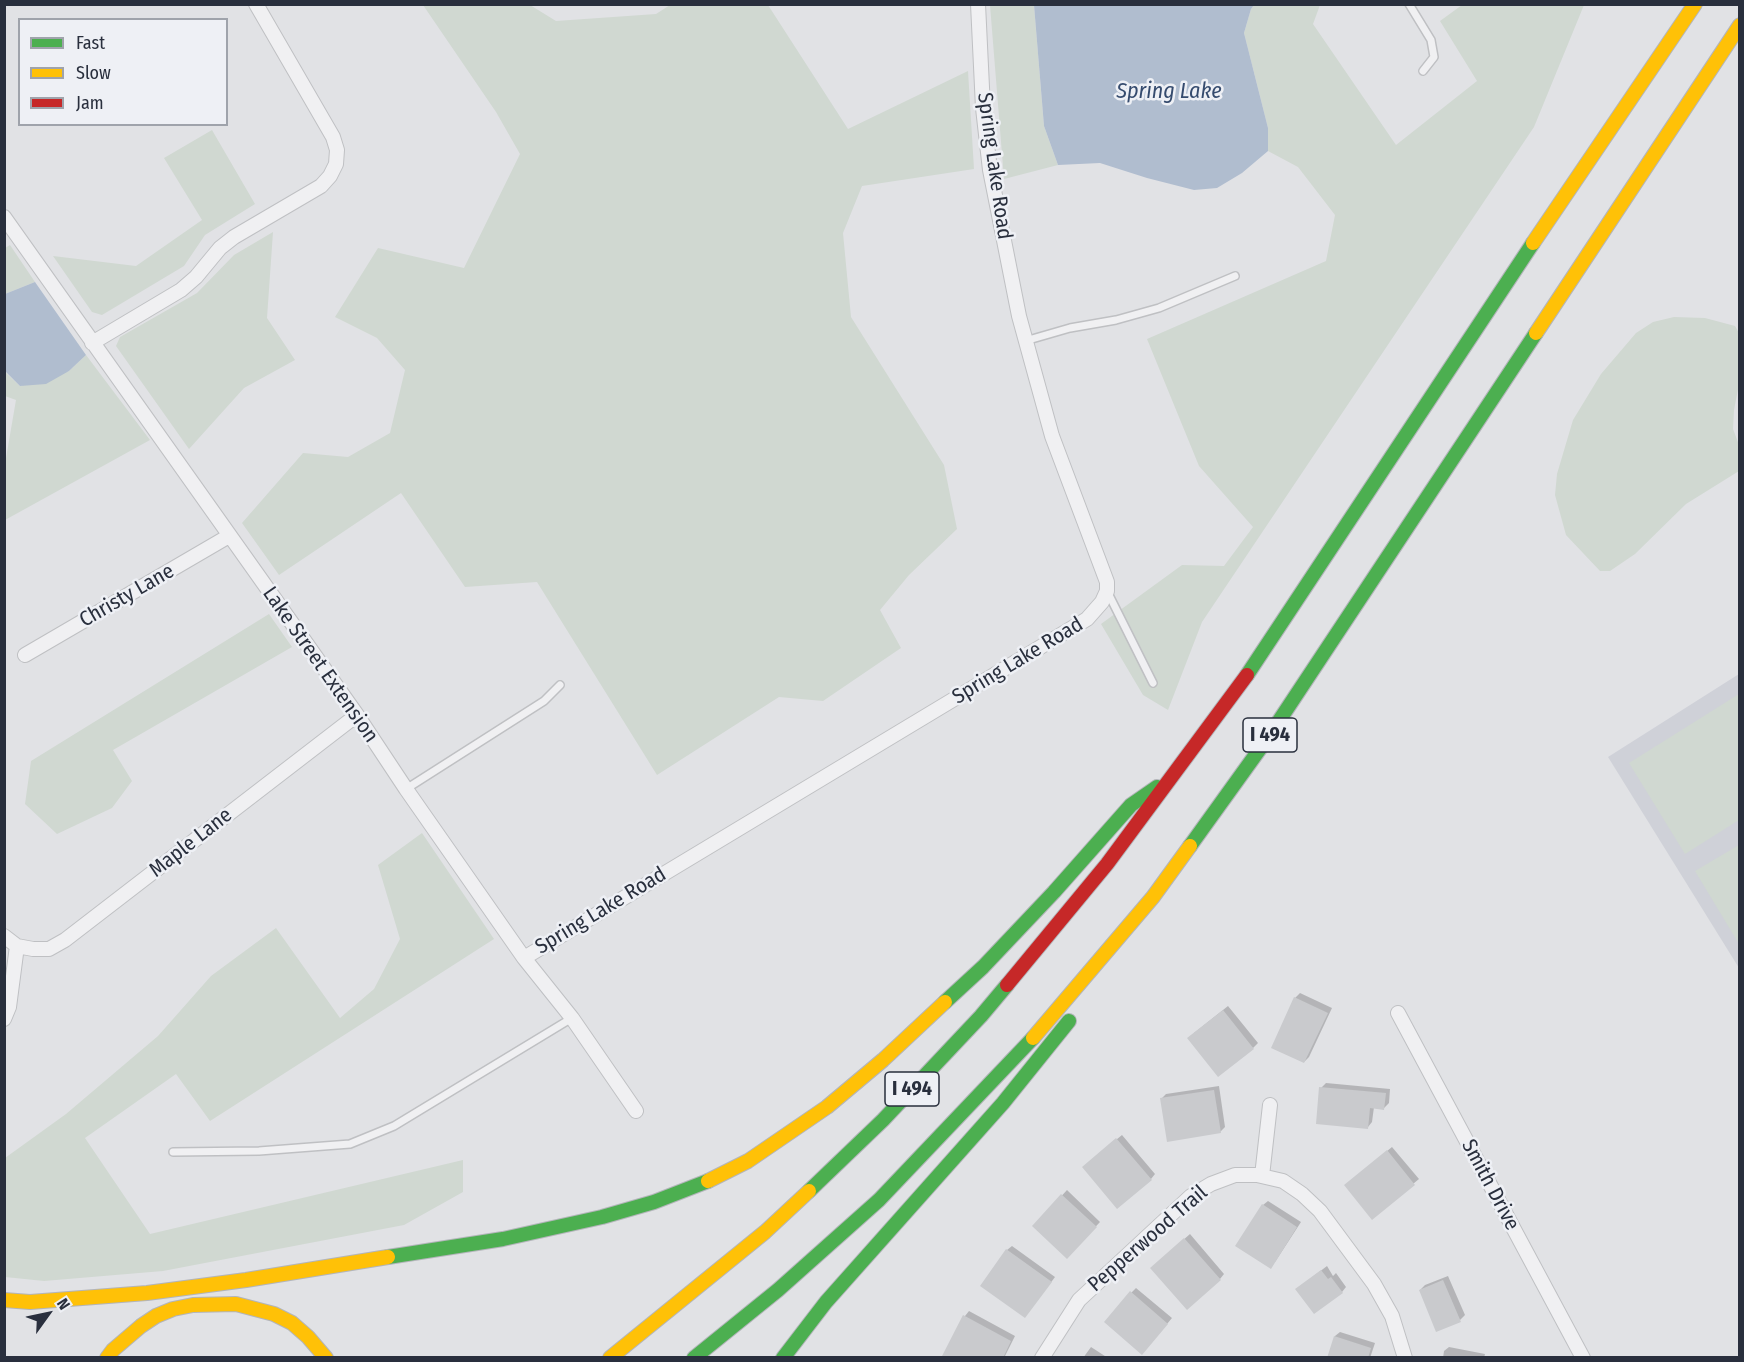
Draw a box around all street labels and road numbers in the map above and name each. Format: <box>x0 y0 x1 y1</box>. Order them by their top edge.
street label: Spring Lake Road <box>971 91 1017 241</box>
street label: Christy Lane <box>75 559 179 633</box>
street label: Lake Street Extension <box>257 582 383 748</box>
street label: Spring Lake Road <box>948 612 1088 710</box>
road number: I 494 <box>1243 718 1297 752</box>
street label: Maple Lane <box>145 803 237 883</box>
street label: Spring Lake Road <box>531 862 671 960</box>
road number: I 494 <box>885 1072 939 1106</box>
street label: Smith Drive <box>1456 1135 1524 1235</box>
street label: Pepperwood Trail <box>1083 1180 1213 1298</box>

